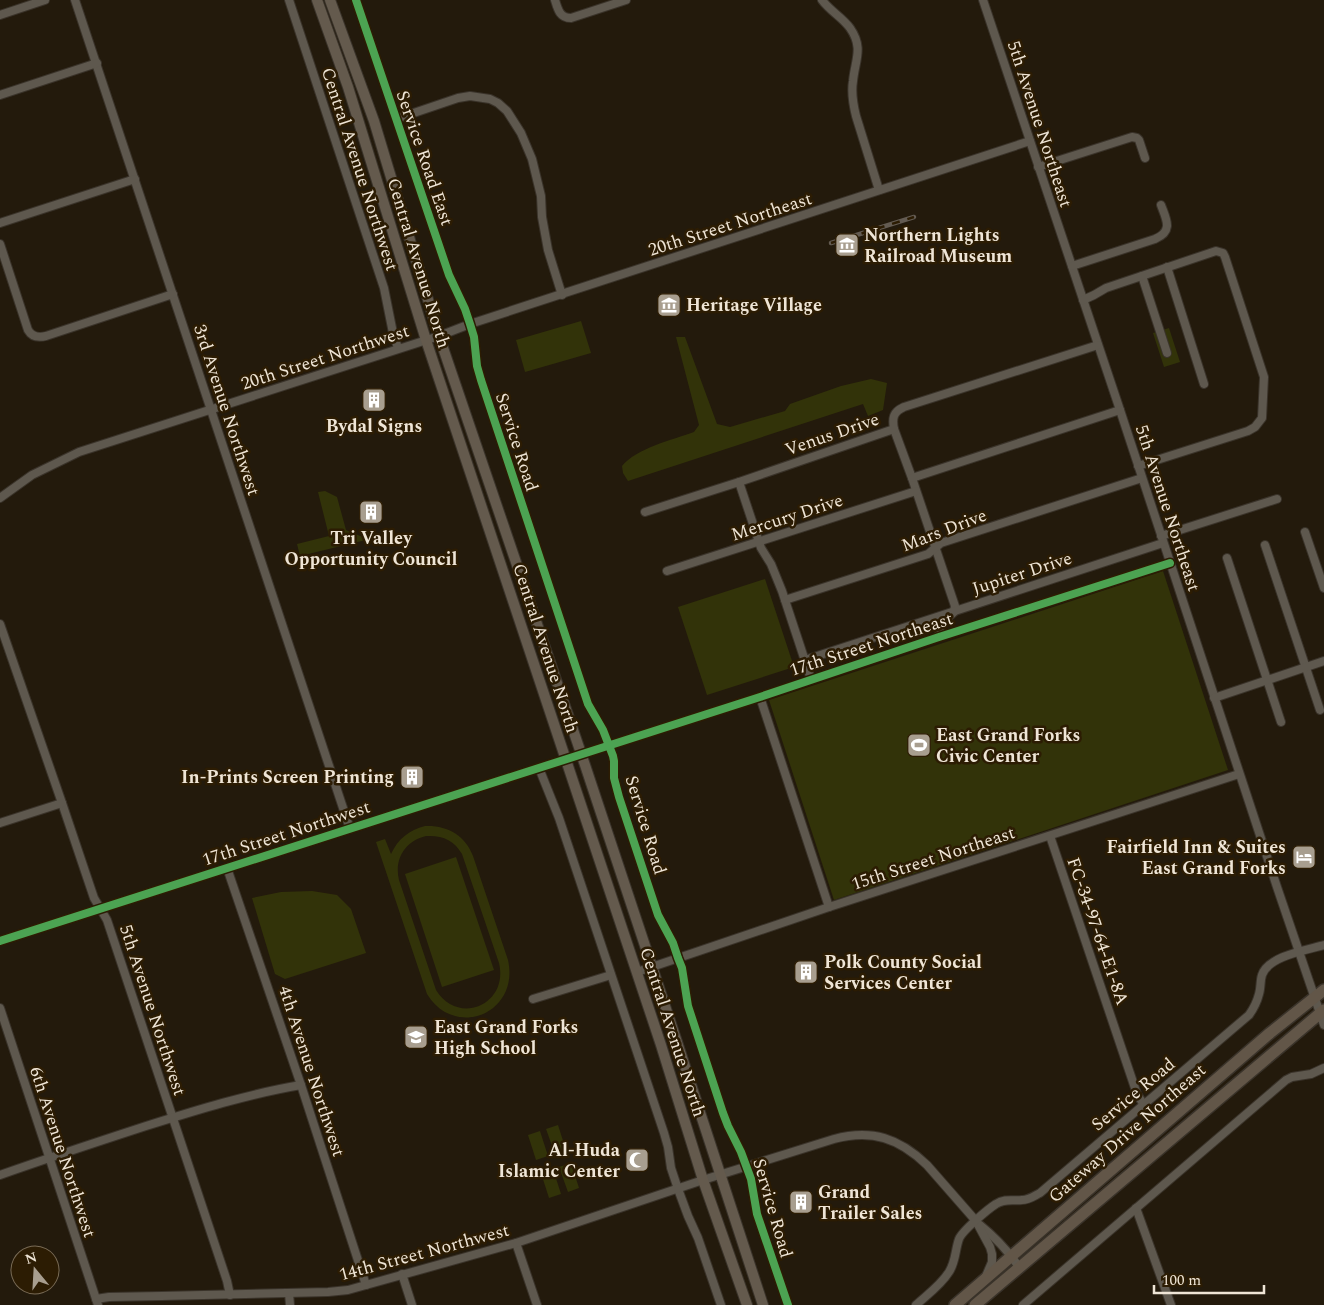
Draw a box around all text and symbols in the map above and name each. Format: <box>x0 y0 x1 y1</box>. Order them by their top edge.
street label: 5th Avenue Northeast <box>1000 37 1079 211</box>
street label: Central Avenue Northwest <box>314 64 405 274</box>
street label: Service Road East <box>389 87 460 229</box>
street label: Central Avenue North <box>380 175 457 352</box>
street label: 20th Street Northeast <box>645 185 816 264</box>
place label: Northern Lights Railroad Museum <box>864 222 1012 270</box>
museum icon: Northern Lights Railroad Museum <box>834 232 860 258</box>
museum icon: Heritage Village <box>656 292 682 318</box>
place label: Heritage Village <box>686 292 822 319</box>
street label: 20th Street Northwest <box>238 318 413 397</box>
street label: 3rd Avenue Northwest <box>186 321 267 499</box>
building icon: Bydal Signs <box>361 387 387 413</box>
street label: Service Road <box>488 389 545 495</box>
street label: Venus Drive <box>781 406 883 463</box>
place label: Bydal Signs <box>326 413 422 440</box>
street label: 5th Avenue Northeast <box>1128 421 1207 595</box>
street label: Mercury Drive <box>728 487 847 548</box>
building icon: Tri Valley Opportunity Council <box>358 499 384 525</box>
street label: Mars Drive <box>898 502 991 559</box>
place label: Tri Valley Opportunity Council <box>285 525 458 573</box>
street label: Jupiter Drive <box>969 545 1076 602</box>
street label: Central Avenue North <box>505 560 586 736</box>
street label: 17th Street Northeast <box>786 605 957 684</box>
place label: East Grand Forks Civic Center <box>936 722 1081 770</box>
sports icon: East Grand Forks Civic Center <box>906 732 932 758</box>
place label: In-Prints Screen Printing <box>181 764 394 791</box>
building icon: In-Prints Screen Printing <box>399 764 425 790</box>
street label: Service Road <box>618 772 673 878</box>
street label: 17th Street Northwest <box>199 794 374 873</box>
street label: 15th Street Northeast <box>848 819 1019 898</box>
place label: Fairfield Inn & Suites East Grand Forks <box>1106 834 1286 882</box>
hotel icon: Fairfield Inn & Suites East Grand Forks <box>1291 844 1317 870</box>
street label: FC-34-97-64-E1-8A <box>1060 853 1136 1009</box>
street label: 5th Avenue Northwest <box>112 921 193 1099</box>
street label: Central Avenue North <box>632 944 713 1120</box>
place label: Polk County Social Services Center <box>824 949 982 997</box>
building icon: Polk County Social Services Center <box>793 959 819 985</box>
street label: 4th Avenue Northwest <box>271 982 352 1160</box>
place label: East Grand Forks High School <box>434 1014 579 1062</box>
school or university icon: East Grand Forks High School <box>403 1024 429 1050</box>
street label: Service Road <box>1085 1051 1181 1138</box>
street label: Gateway Drive Northeast <box>1042 1057 1212 1210</box>
street label: 6th Avenue Northwest <box>22 1063 103 1241</box>
place label: Al-Huda Islamic Center <box>498 1137 621 1185</box>
mosque icon: Al-Huda Islamic Center <box>624 1147 650 1173</box>
street label: Service Road <box>745 1155 800 1261</box>
place label: Grand Trailer Sales <box>818 1179 922 1227</box>
building icon: Grand Trailer Sales <box>788 1189 814 1215</box>
street label: 14th Street Northwest <box>336 1217 512 1288</box>
north arrow <box>10 1245 60 1295</box>
text: N <box>22 1246 40 1270</box>
scale bar <box>1154 1262 1264 1294</box>
text: 100 m <box>1162 1269 1201 1292</box>

